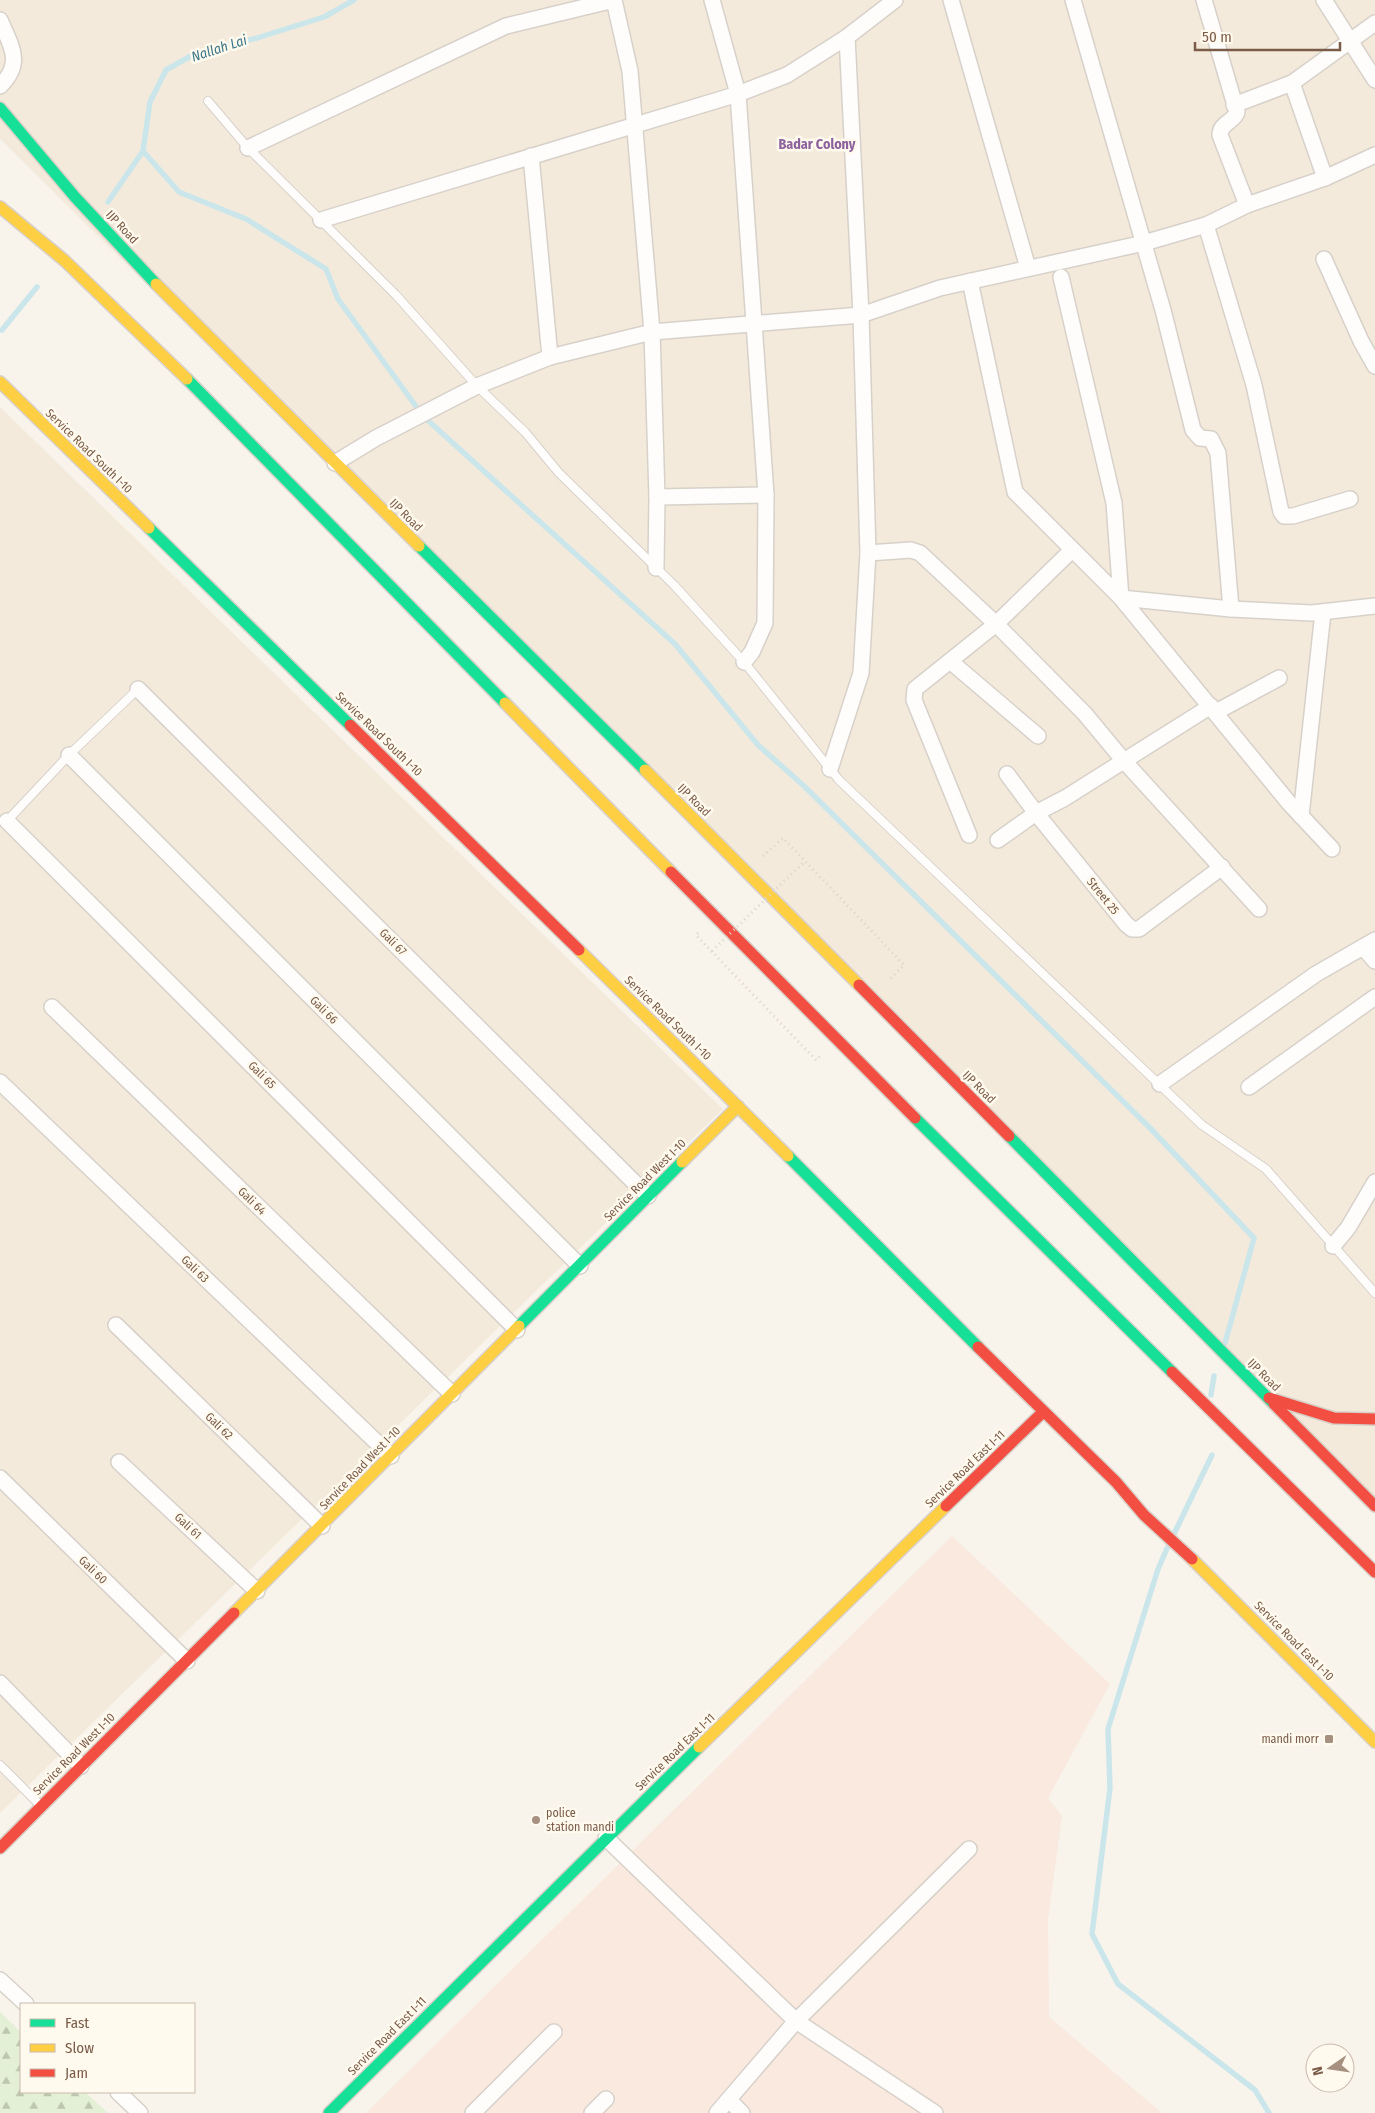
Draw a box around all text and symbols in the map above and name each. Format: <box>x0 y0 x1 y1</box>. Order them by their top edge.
scale bar <box>1195 20 1340 52</box>
text: 50 m <box>1202 28 1232 46</box>
water label: Nallah Lai <box>189 31 250 65</box>
district label: Badar Colony <box>778 136 856 153</box>
street label: IJP Road <box>103 207 141 247</box>
street label: Service Road South I-10 <box>43 406 135 496</box>
street label: IJP Road <box>387 496 425 534</box>
street label: Service Road South I-10 <box>333 689 425 779</box>
street label: IJP Road <box>675 781 713 819</box>
street label: Street 25 <box>1084 875 1122 918</box>
street label: Gali 67 <box>377 926 409 958</box>
street label: Service Road South I-10 <box>622 973 714 1063</box>
street label: Gali 66 <box>307 993 341 1027</box>
street label: Gali 65 <box>245 1058 279 1092</box>
street label: IJP Road <box>960 1068 998 1106</box>
street label: Service Road West I-10 <box>601 1136 689 1224</box>
street label: Gali 64 <box>235 1184 269 1218</box>
street label: Gali 63 <box>178 1253 212 1285</box>
street label: IJP Road <box>1245 1356 1283 1394</box>
street label: Gali 62 <box>202 1410 236 1442</box>
street label: Service Road West I-10 <box>317 1424 403 1512</box>
street label: Service Road East I-11 <box>922 1428 1008 1510</box>
street label: Gali 61 <box>172 1510 204 1542</box>
street label: Gali 60 <box>76 1553 110 1587</box>
street label: Service Road East I-10 <box>1251 1598 1337 1684</box>
street label: Service Road West I-10 <box>30 1710 118 1798</box>
street label: Service Road East I-11 <box>632 1711 718 1793</box>
place label: mandi morr <box>1261 1732 1320 1746</box>
marker: mandi morr <box>1323 1733 1335 1745</box>
place label: police station mandi <box>546 1806 614 1834</box>
marker: police station mandi <box>530 1814 542 1826</box>
street label: Service Road East I-11 <box>345 1994 429 2078</box>
legend <box>20 2003 195 2093</box>
text: Fast <box>65 2014 89 2032</box>
text: Slow <box>65 2039 94 2057</box>
north arrow <box>1305 2043 1355 2093</box>
text: Jam <box>65 2064 88 2082</box>
text: N <box>1309 2065 1327 2077</box>

